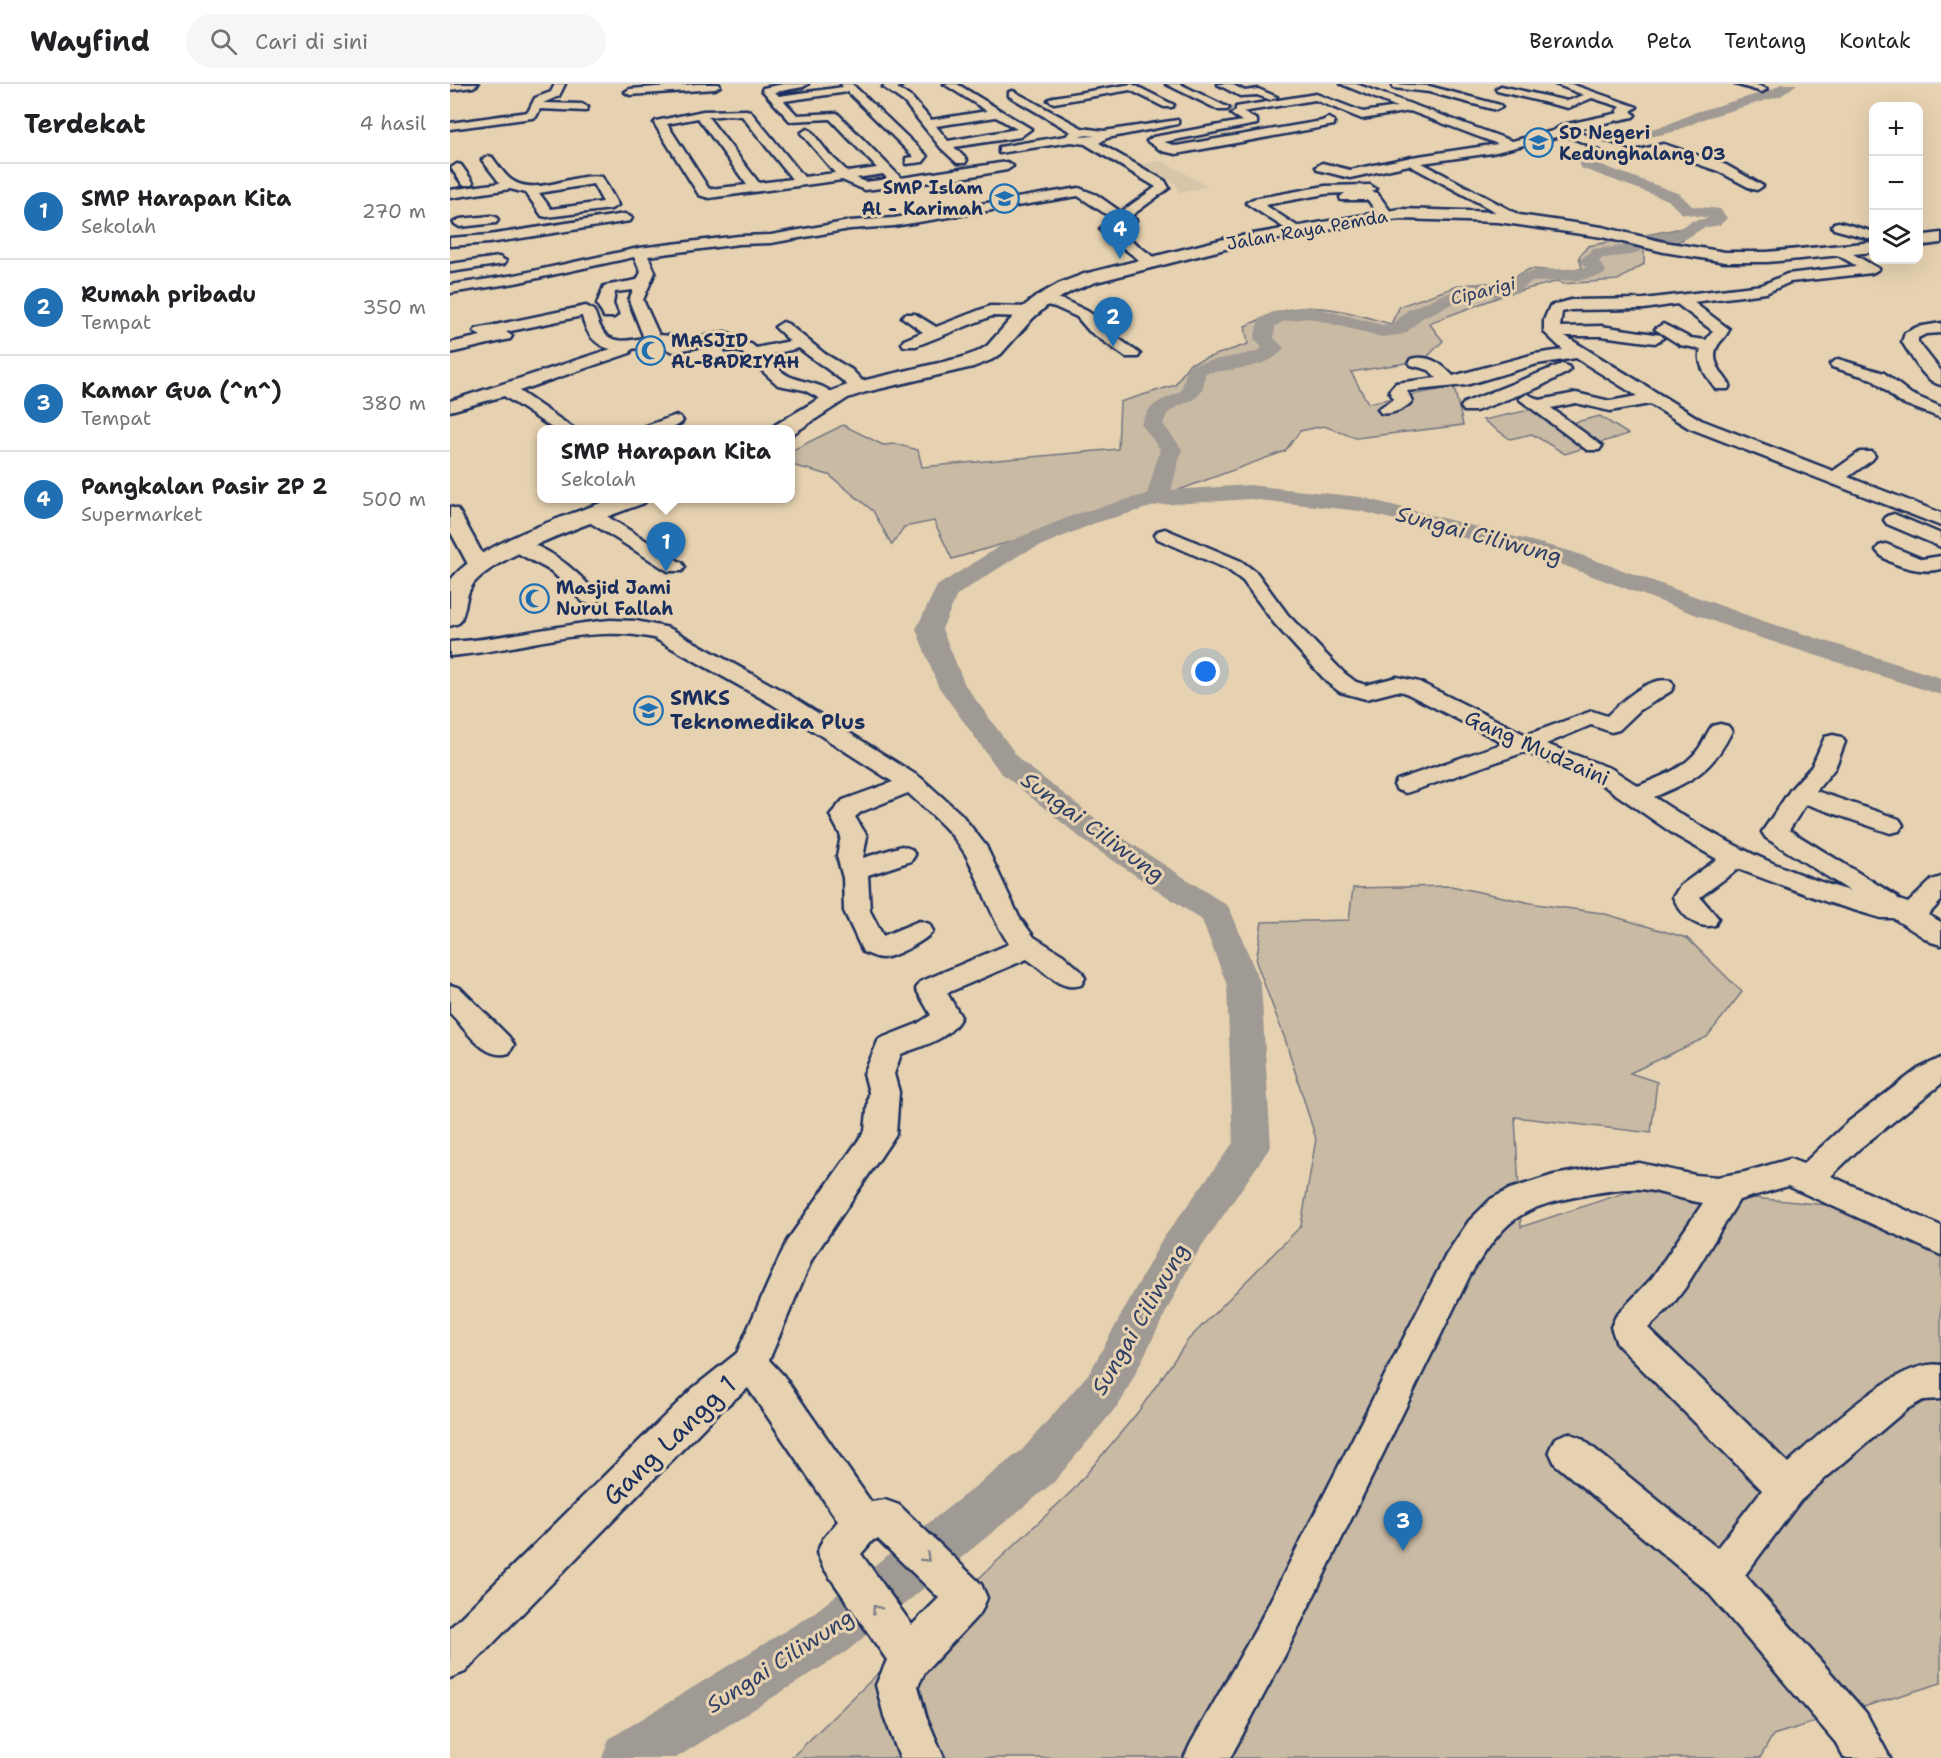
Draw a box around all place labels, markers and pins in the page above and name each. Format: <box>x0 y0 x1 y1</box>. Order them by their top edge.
place label: SD Negeri Kedunghalang 03 <box>1559 121 1726 166</box>
school or university icon: SD Negeri Kedunghalang 03 <box>1522 127 1554 159</box>
place label: SMP Islam Al - Karimah <box>861 176 984 221</box>
school or university icon: SMP Islam Al - Karimah <box>988 182 1020 214</box>
pin: 4 <box>1100 210 1140 259</box>
pin: 2 <box>1094 298 1132 347</box>
place label: MASJID AL-BADRIYAH <box>671 329 800 374</box>
mosque icon: MASJID AL-BADRIYAH <box>634 335 666 367</box>
pin: 1 <box>646 522 686 572</box>
place label: Masjid Jami Nurul Fallah <box>556 576 673 621</box>
mosque icon: Masjid Jami Nurul Fallah <box>519 582 551 614</box>
place label: SMKS Teknomedika Plus <box>670 684 865 736</box>
school or university icon: SMKS Teknomedika Plus <box>633 694 665 726</box>
pin: 3 <box>1384 1502 1422 1551</box>

